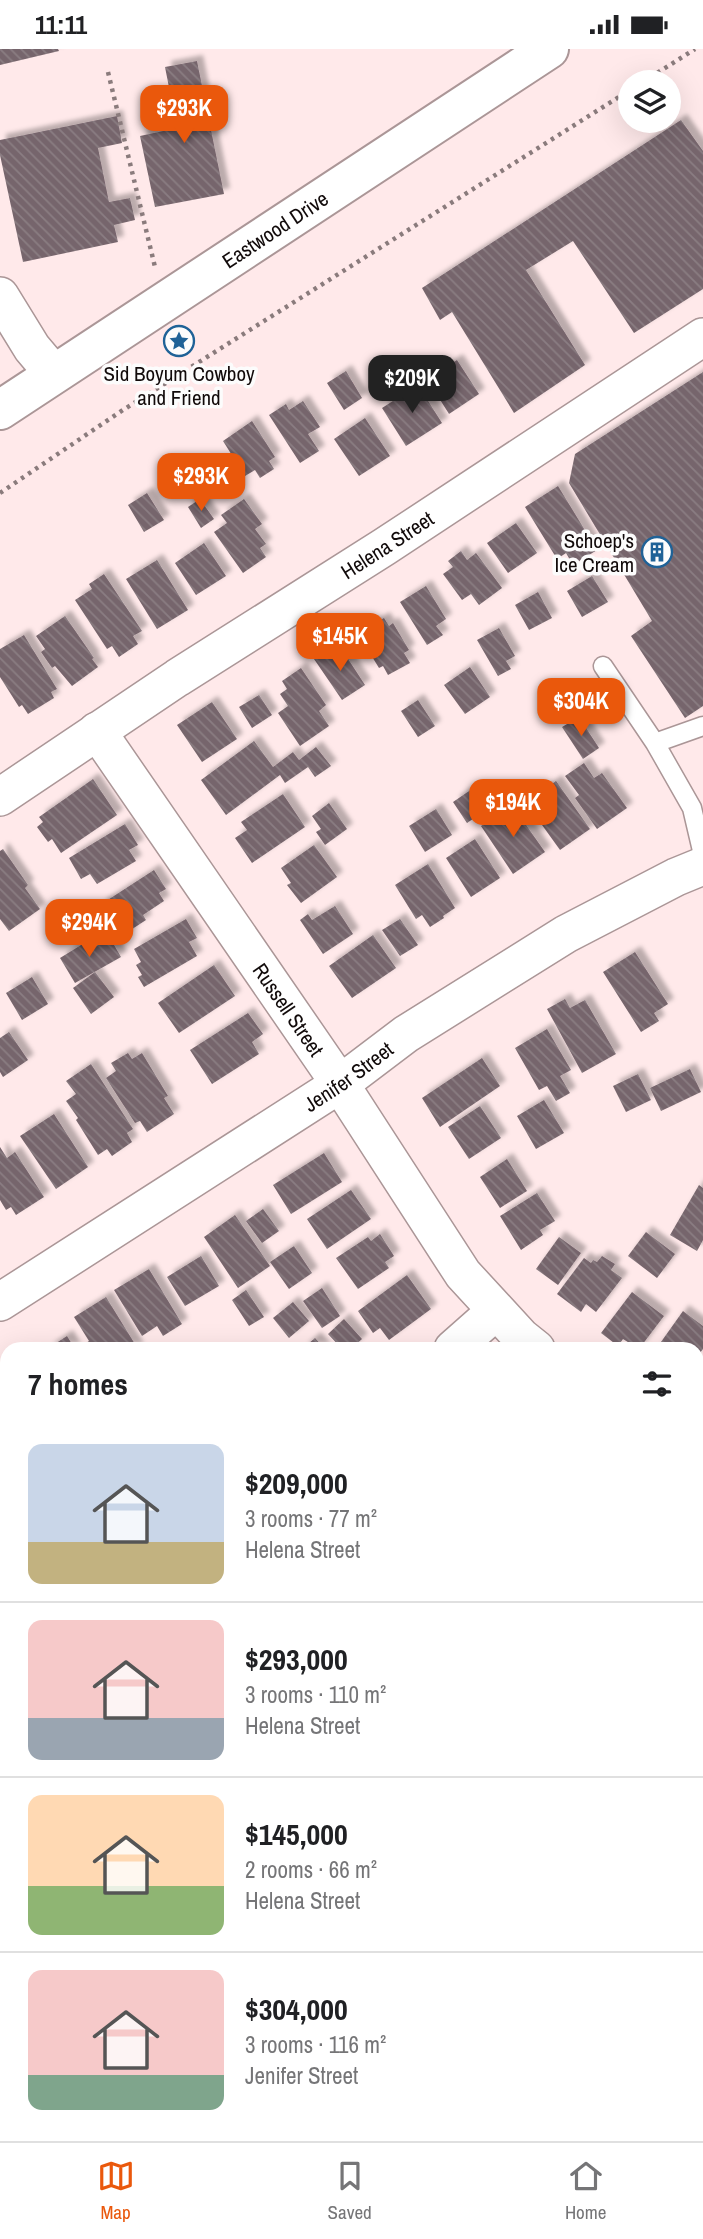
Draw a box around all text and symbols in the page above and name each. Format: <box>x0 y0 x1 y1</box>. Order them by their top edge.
text: 11:11 <box>35 7 87 42</box>
map controls <box>618 70 681 133</box>
button: layers <box>618 70 681 133</box>
pin: $293K <box>135 85 233 145</box>
text: $293K <box>156 92 212 123</box>
street label: Eastwood Drive <box>216 184 334 275</box>
place icon: Sid Boyum Cowboy and Friend <box>162 324 196 358</box>
pin: $209K <box>363 355 461 415</box>
place label: Sid Boyum Cowboy and Friend <box>103 359 255 412</box>
text: $209K <box>384 362 440 393</box>
pin: $293K <box>152 454 250 513</box>
text: $293K <box>173 460 229 491</box>
street label: Helena Street <box>335 504 439 585</box>
place label: Schoep's Ice Cream <box>555 526 634 579</box>
building icon: Schoep's Ice Cream <box>640 535 674 569</box>
pin: $145K <box>291 613 389 673</box>
text: $145K <box>312 620 368 651</box>
pin: $304K <box>532 679 630 738</box>
text: $304K <box>553 685 609 716</box>
pin: $194K <box>464 779 562 839</box>
text: $194K <box>485 786 541 817</box>
pin: $294K <box>40 899 138 959</box>
text: $294K <box>61 906 117 937</box>
street label: Russell Street <box>246 957 331 1062</box>
street label: Jenifer Street <box>298 1034 399 1118</box>
text: 7 homes <box>28 1364 128 1404</box>
icon: filters <box>638 1365 676 1403</box>
text: $209,000 <box>245 1463 348 1503</box>
icon: home <box>84 1472 168 1556</box>
text: 3 rooms · 77 m² <box>245 1503 377 1534</box>
text: Helena Street <box>245 1534 360 1565</box>
text: $293,000 <box>245 1639 348 1679</box>
icon: home <box>84 1648 168 1732</box>
text: 3 rooms · 110 m² <box>245 1679 386 1710</box>
text: Helena Street <box>245 1710 360 1741</box>
text: $145,000 <box>245 1814 348 1854</box>
icon: home <box>84 1823 168 1907</box>
text: 2 rooms · 66 m² <box>245 1854 377 1885</box>
text: Helena Street <box>245 1885 360 1916</box>
text: $304,000 <box>245 1989 348 2029</box>
icon: home <box>84 1998 168 2082</box>
text: 3 rooms · 116 m² <box>245 2029 386 2060</box>
text: Jenifer Street <box>245 2060 358 2091</box>
tab: Map <box>97 2157 135 2225</box>
tab: Saved <box>328 2157 372 2225</box>
tab: Home <box>565 2157 606 2225</box>

